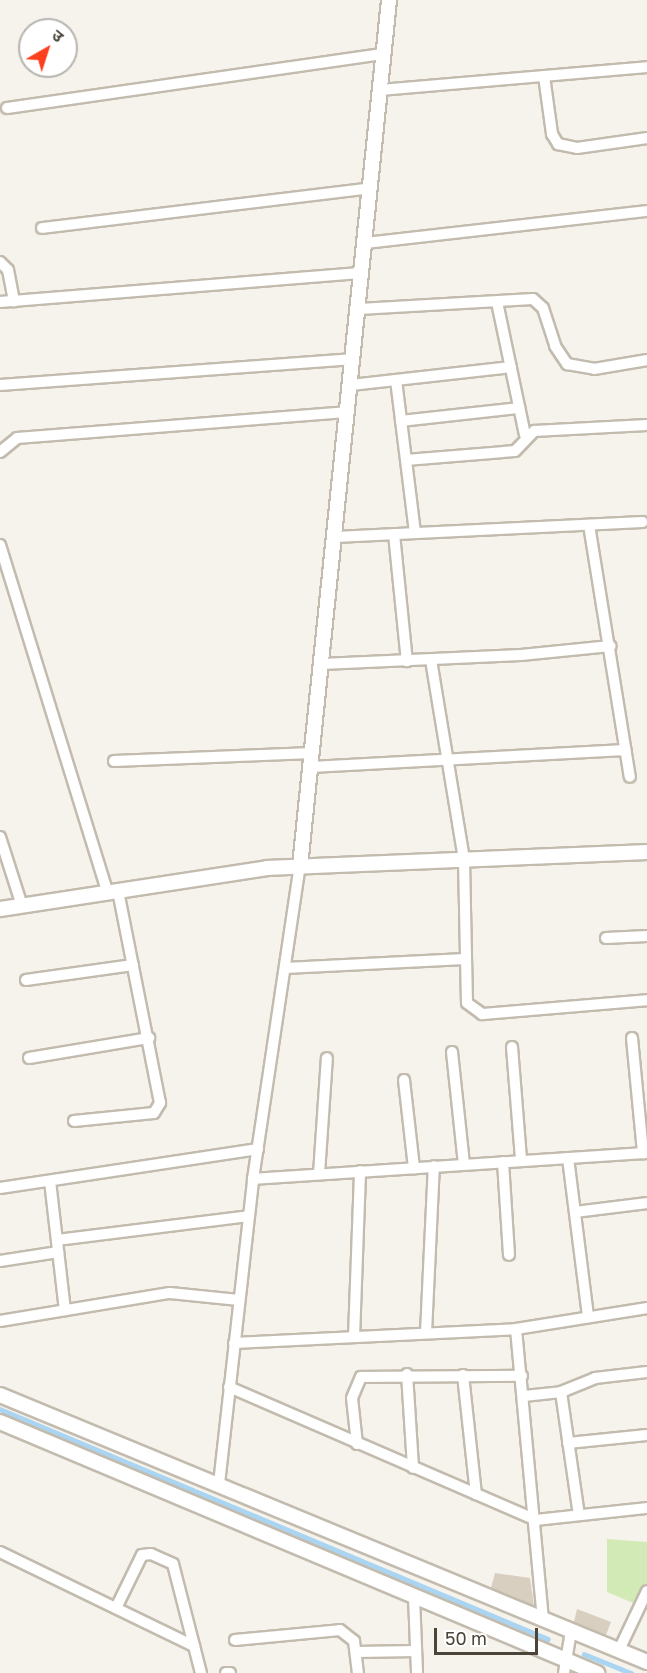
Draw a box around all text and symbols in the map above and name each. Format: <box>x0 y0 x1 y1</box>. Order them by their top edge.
north arrow <box>18 18 78 78</box>
text: उ <box>48 25 68 46</box>
scale bar <box>437 1616 540 1654</box>
text: 50 m <box>445 1627 487 1649</box>

